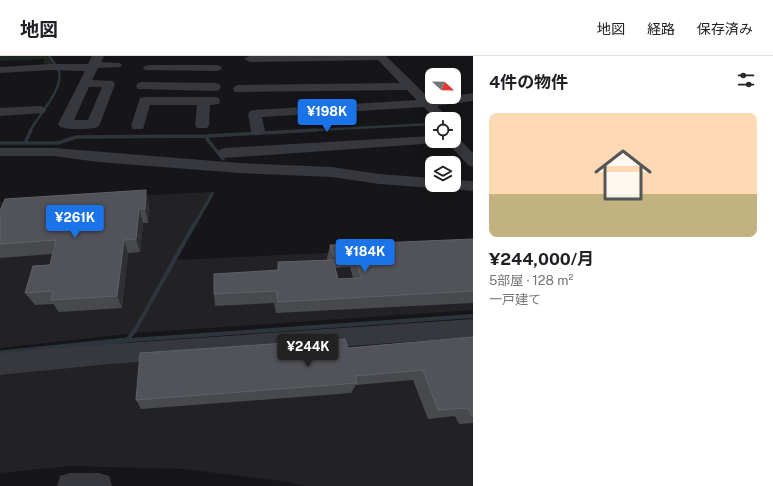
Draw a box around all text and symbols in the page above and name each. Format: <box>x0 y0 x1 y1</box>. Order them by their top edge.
text: 地図 <box>20 18 58 40</box>
text: 地図 <box>597 21 625 37</box>
text: 経路 <box>647 21 675 37</box>
text: 保存済み <box>697 21 753 37</box>
north arrow <box>425 68 461 104</box>
map controls <box>425 68 461 192</box>
icon: filters <box>735 69 757 91</box>
text: 4件の物件 <box>489 72 568 92</box>
pin: ¥198K <box>299 99 355 133</box>
text: ¥198K <box>307 104 347 119</box>
button: locate <box>425 112 461 148</box>
icon: home <box>587 139 659 211</box>
button: layers <box>425 156 461 192</box>
pin: ¥261K <box>47 205 103 239</box>
text: ¥261K <box>55 210 95 225</box>
pin: ¥184K <box>337 239 393 273</box>
text: ¥184K <box>345 244 385 259</box>
text: ¥244,000/月 <box>489 249 594 269</box>
text: 5部屋 · 128 m² <box>489 273 573 288</box>
text: 一戸建て <box>489 292 541 307</box>
pin: ¥244K <box>280 334 336 368</box>
text: ¥244K <box>286 339 330 354</box>

